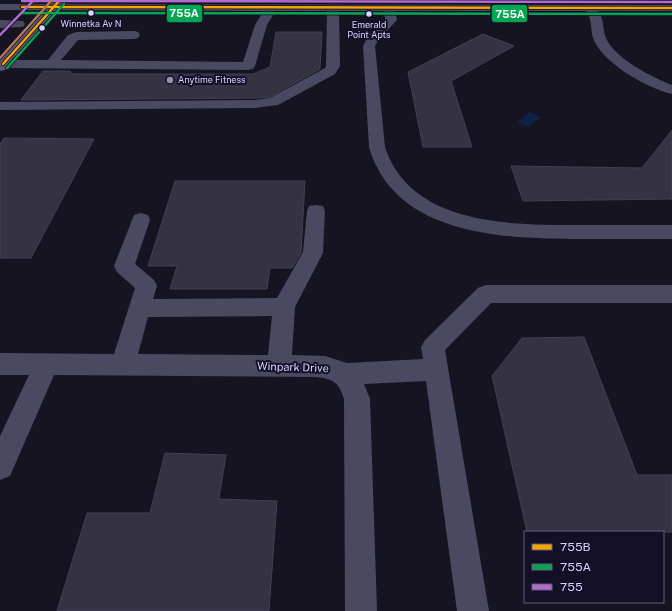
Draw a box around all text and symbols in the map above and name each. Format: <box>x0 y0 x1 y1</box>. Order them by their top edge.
line badge: 755A <box>166 4 203 23</box>
line badge: 755A <box>491 4 528 23</box>
text: 755A <box>169 7 199 19</box>
marker: Winnetka Av N <box>86 8 96 18</box>
text: 755A <box>495 8 525 20</box>
marker: Emerald Point Apts <box>364 9 374 19</box>
place label: Winnetka Av N <box>60 18 122 29</box>
place label: Emerald Point Apts <box>347 19 391 40</box>
unlabelled marker <box>37 23 47 33</box>
place label: Anytime Fitness <box>178 74 246 85</box>
marker: Anytime Fitness <box>165 75 175 85</box>
street label: Winpark Drive <box>257 360 329 374</box>
legend <box>524 531 664 603</box>
text: 755B <box>560 540 591 554</box>
text: 755A <box>560 560 592 574</box>
text: 755 <box>560 580 583 594</box>

